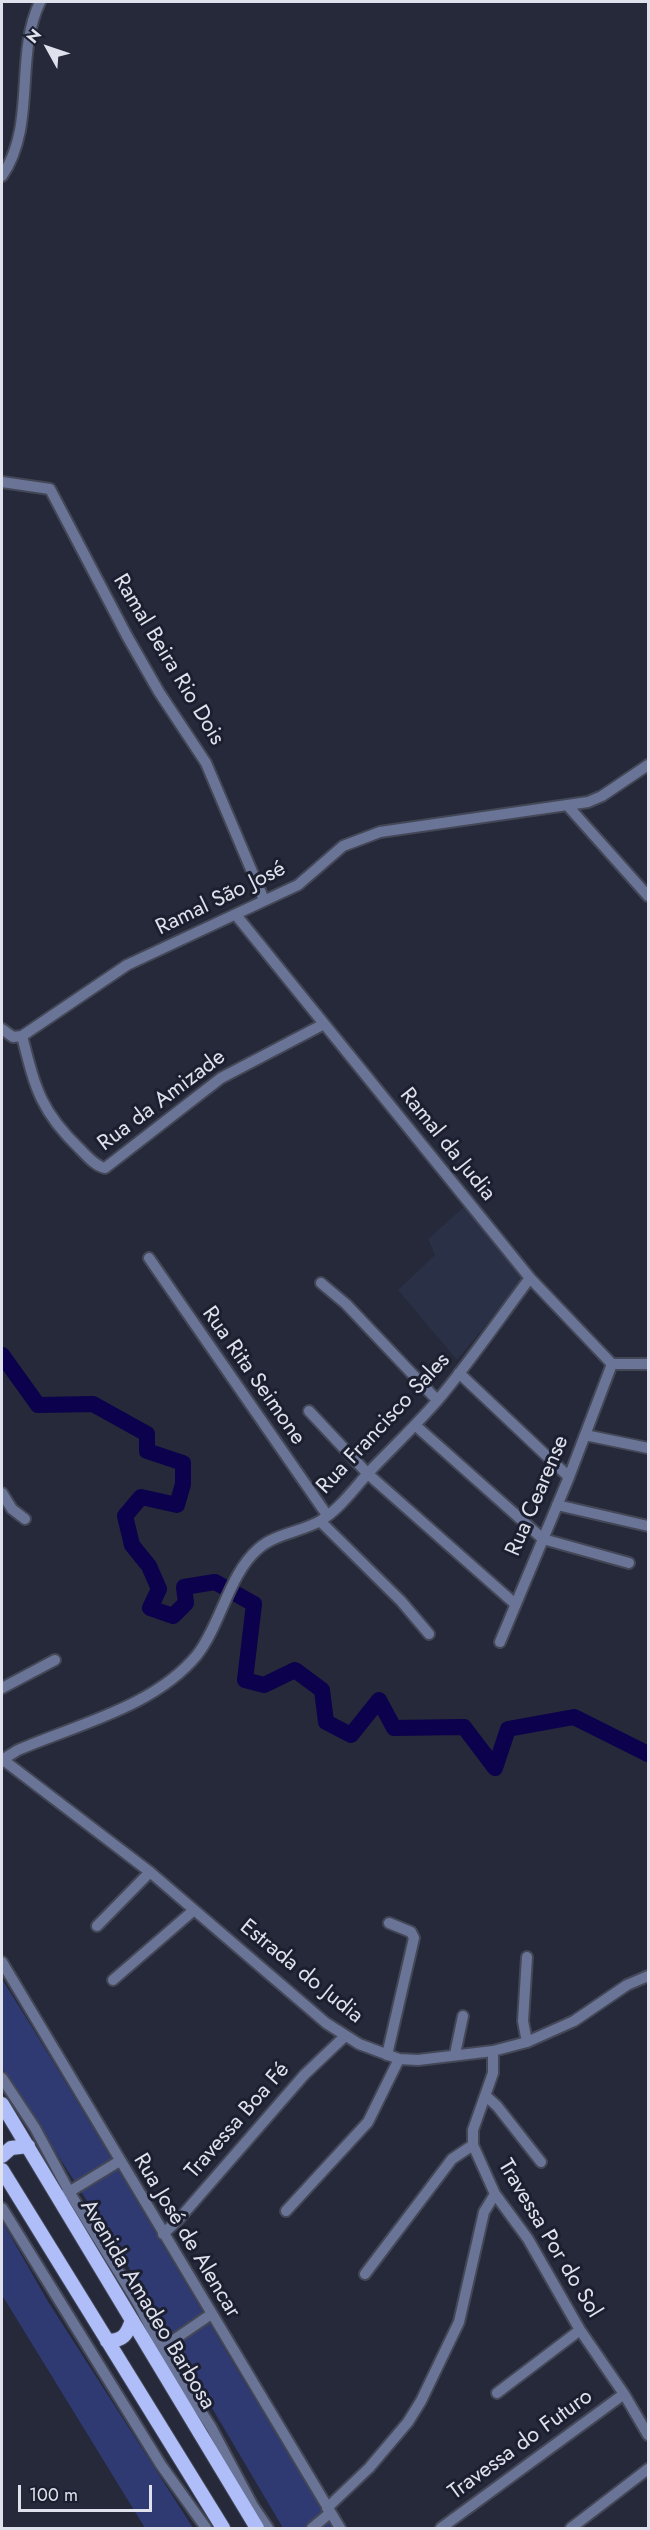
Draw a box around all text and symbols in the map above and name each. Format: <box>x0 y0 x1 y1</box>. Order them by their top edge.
north arrow <box>18 18 78 78</box>
text: N <box>21 24 47 48</box>
street label: Ramal Beira Rio Dois <box>107 570 229 750</box>
street label: Ramal São José <box>152 856 290 942</box>
street label: Rua da Amizade <box>93 1044 231 1158</box>
street label: Ramal da Judia <box>393 1083 501 1207</box>
street label: Rua Rita Seimone <box>196 1302 310 1450</box>
street label: Rua Francisco Sales <box>312 1348 456 1500</box>
street label: Rua Cearense <box>501 1432 575 1560</box>
street label: Estrada do Judia <box>234 1914 368 2030</box>
street label: Travessa Boa Fé <box>180 2058 296 2184</box>
street label: Rua José de Alencar <box>127 2149 245 2323</box>
street label: Travessa Por do Sol <box>491 2155 607 2323</box>
street label: Avenida Amadeo Barbosa <box>74 2195 220 2415</box>
street label: Travessa do Futuro <box>444 2384 598 2506</box>
scale bar <box>21 2473 154 2511</box>
text: 100 m <box>29 2482 78 2508</box>

